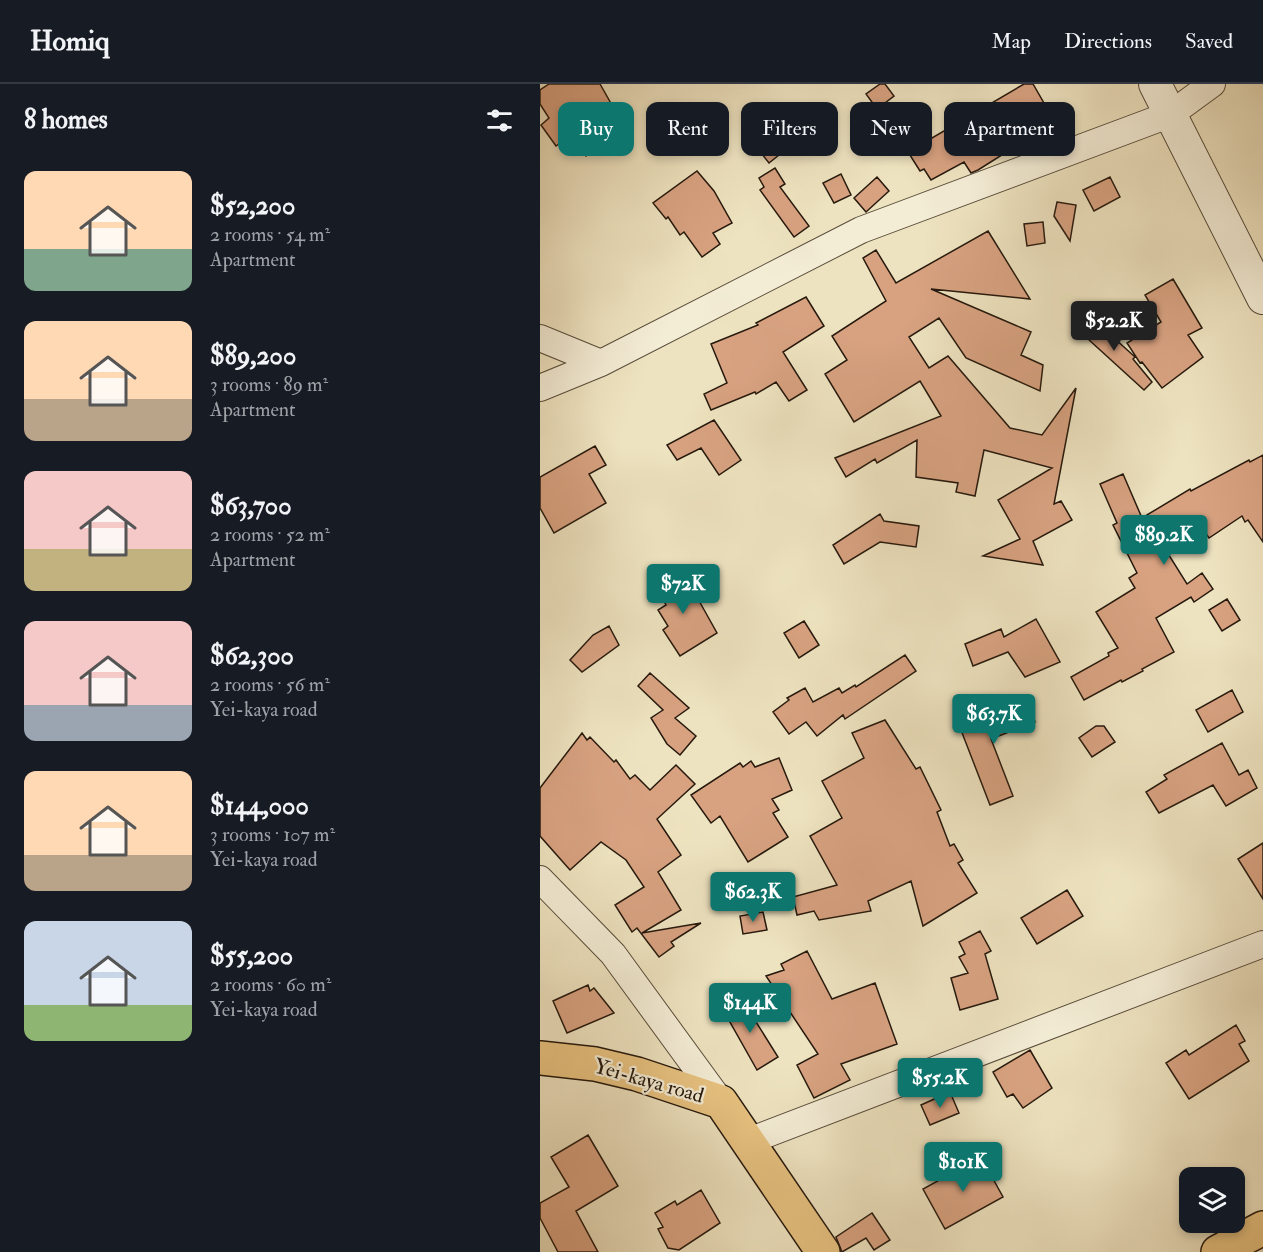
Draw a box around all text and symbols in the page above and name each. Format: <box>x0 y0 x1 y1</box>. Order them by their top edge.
text: Homiq <box>30 24 110 59</box>
text: Map <box>991 28 1031 55</box>
text: Directions <box>1064 28 1152 55</box>
text: Saved <box>1185 28 1233 55</box>
chip: Buy <box>558 102 634 156</box>
chip: Rent <box>646 102 729 156</box>
chip: Filters <box>741 102 838 156</box>
chip: New <box>850 102 932 156</box>
chip: Apartment <box>944 102 1075 156</box>
text: 8 homes <box>24 104 108 136</box>
icon: filters <box>483 104 516 137</box>
text: $52,200 <box>210 190 295 222</box>
icon: home <box>72 195 144 267</box>
text: 2 rooms · 54 m² <box>210 222 330 247</box>
text: Apartment <box>210 247 295 272</box>
pin: $52.2K <box>1065 301 1163 352</box>
text: $52.2K <box>1085 308 1143 333</box>
text: $89,200 <box>210 340 296 372</box>
icon: home <box>72 345 144 417</box>
text: 3 rooms · 89 m² <box>210 372 328 397</box>
text: Apartment <box>210 397 295 422</box>
text: $63,700 <box>210 490 292 522</box>
icon: home <box>72 495 144 567</box>
pin: $89.2K <box>1115 515 1213 566</box>
text: 2 rooms · 52 m² <box>210 522 330 547</box>
text: $89.2K <box>1135 522 1193 547</box>
text: Apartment <box>210 547 295 572</box>
pin: $72K <box>647 564 719 615</box>
text: $72K <box>661 571 705 596</box>
text: $62,300 <box>210 640 294 672</box>
icon: home <box>72 645 144 717</box>
text: 2 rooms · 56 m² <box>210 672 330 697</box>
pin: $63.7K <box>945 694 1043 745</box>
text: Yei-kaya road <box>210 697 318 722</box>
text: $63.7K <box>966 701 1022 726</box>
text: $144,000 <box>210 790 309 822</box>
icon: home <box>72 795 144 867</box>
text: 3 rooms · 107 m² <box>210 822 335 847</box>
text: Yei-kaya road <box>210 847 318 872</box>
pin: $62.3K <box>704 872 802 923</box>
text: $62.3K <box>724 879 782 904</box>
text: $55,200 <box>210 940 293 972</box>
icon: home <box>72 945 144 1017</box>
text: 2 rooms · 60 m² <box>210 972 331 997</box>
pin: $144K <box>708 983 792 1034</box>
text: $144K <box>723 990 777 1015</box>
text: Yei-kaya road <box>210 997 318 1022</box>
street label: Yei-kaya road <box>591 1052 708 1110</box>
pin: $55.2K <box>891 1058 989 1109</box>
text: $55.2K <box>912 1065 968 1090</box>
pin: $101K <box>921 1142 1005 1193</box>
text: $101K <box>938 1149 988 1174</box>
map controls <box>1179 1167 1245 1233</box>
button: layers <box>1179 1167 1245 1233</box>

